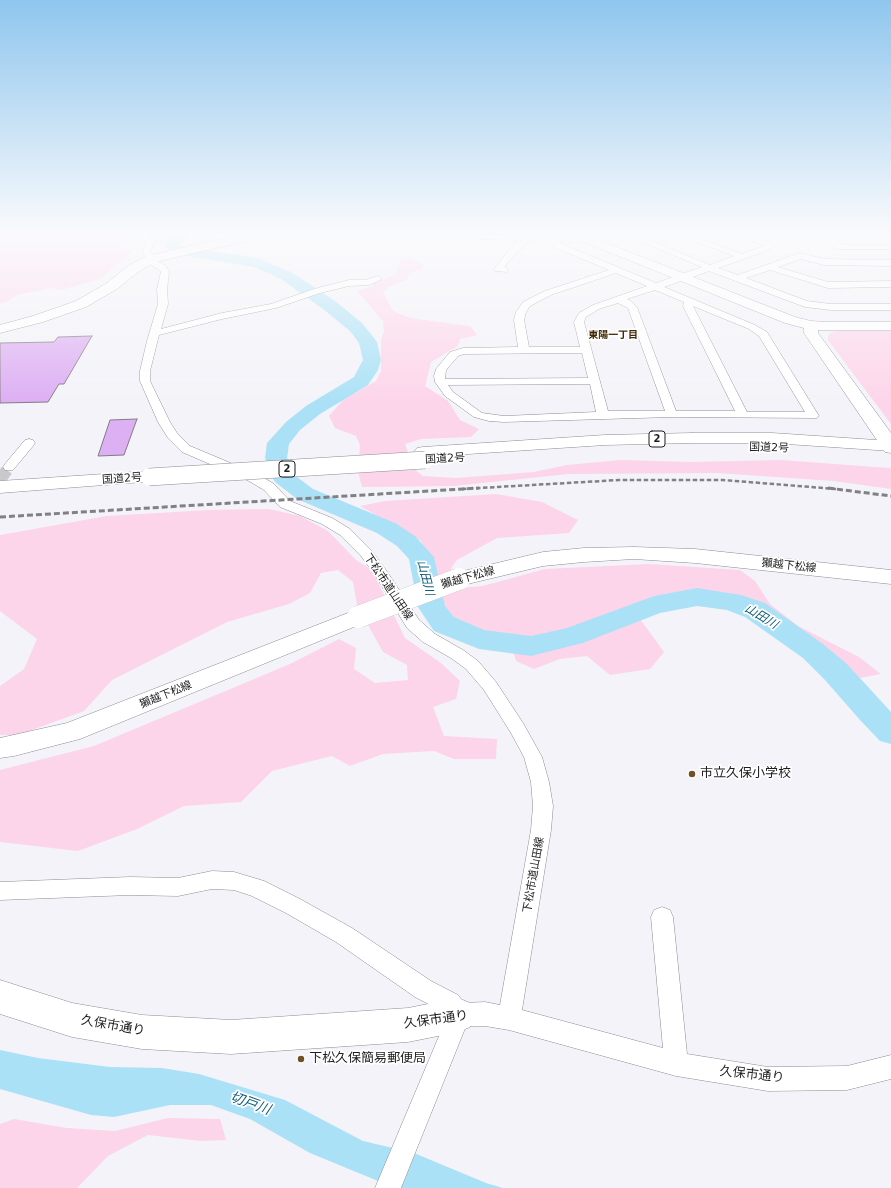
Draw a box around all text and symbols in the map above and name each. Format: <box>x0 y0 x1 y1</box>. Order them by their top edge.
district label: 東陽一丁目 <box>588 329 638 341</box>
road number: 2 <box>649 431 665 447</box>
street label: 国道2号 <box>749 441 789 455</box>
street label: 国道2号 <box>425 451 465 467</box>
road number: 2 <box>279 461 295 477</box>
street label: 国道2号 <box>102 471 142 487</box>
street label: 下松市道山田線 <box>361 551 415 623</box>
street label: 獺越下松線 <box>761 557 817 575</box>
water label: 山田川 <box>414 559 436 597</box>
street label: 獺越下松線 <box>440 564 496 592</box>
water label: 山田川 <box>742 602 780 632</box>
street label: 獺越下松線 <box>138 679 194 711</box>
place label: 市立久保小学校 <box>700 766 791 782</box>
marker: 市立久保小学校 <box>687 769 697 779</box>
street label: 下松市道山田線 <box>521 836 547 914</box>
street label: 久保市通り <box>403 1008 469 1032</box>
street label: 久保市通り <box>80 1013 146 1039</box>
place label: 下松久保簡易郵便局 <box>309 1051 426 1067</box>
marker: 下松久保簡易郵便局 <box>296 1054 306 1064</box>
street label: 久保市通り <box>719 1064 785 1086</box>
water label: 切戸川 <box>227 1089 273 1119</box>

